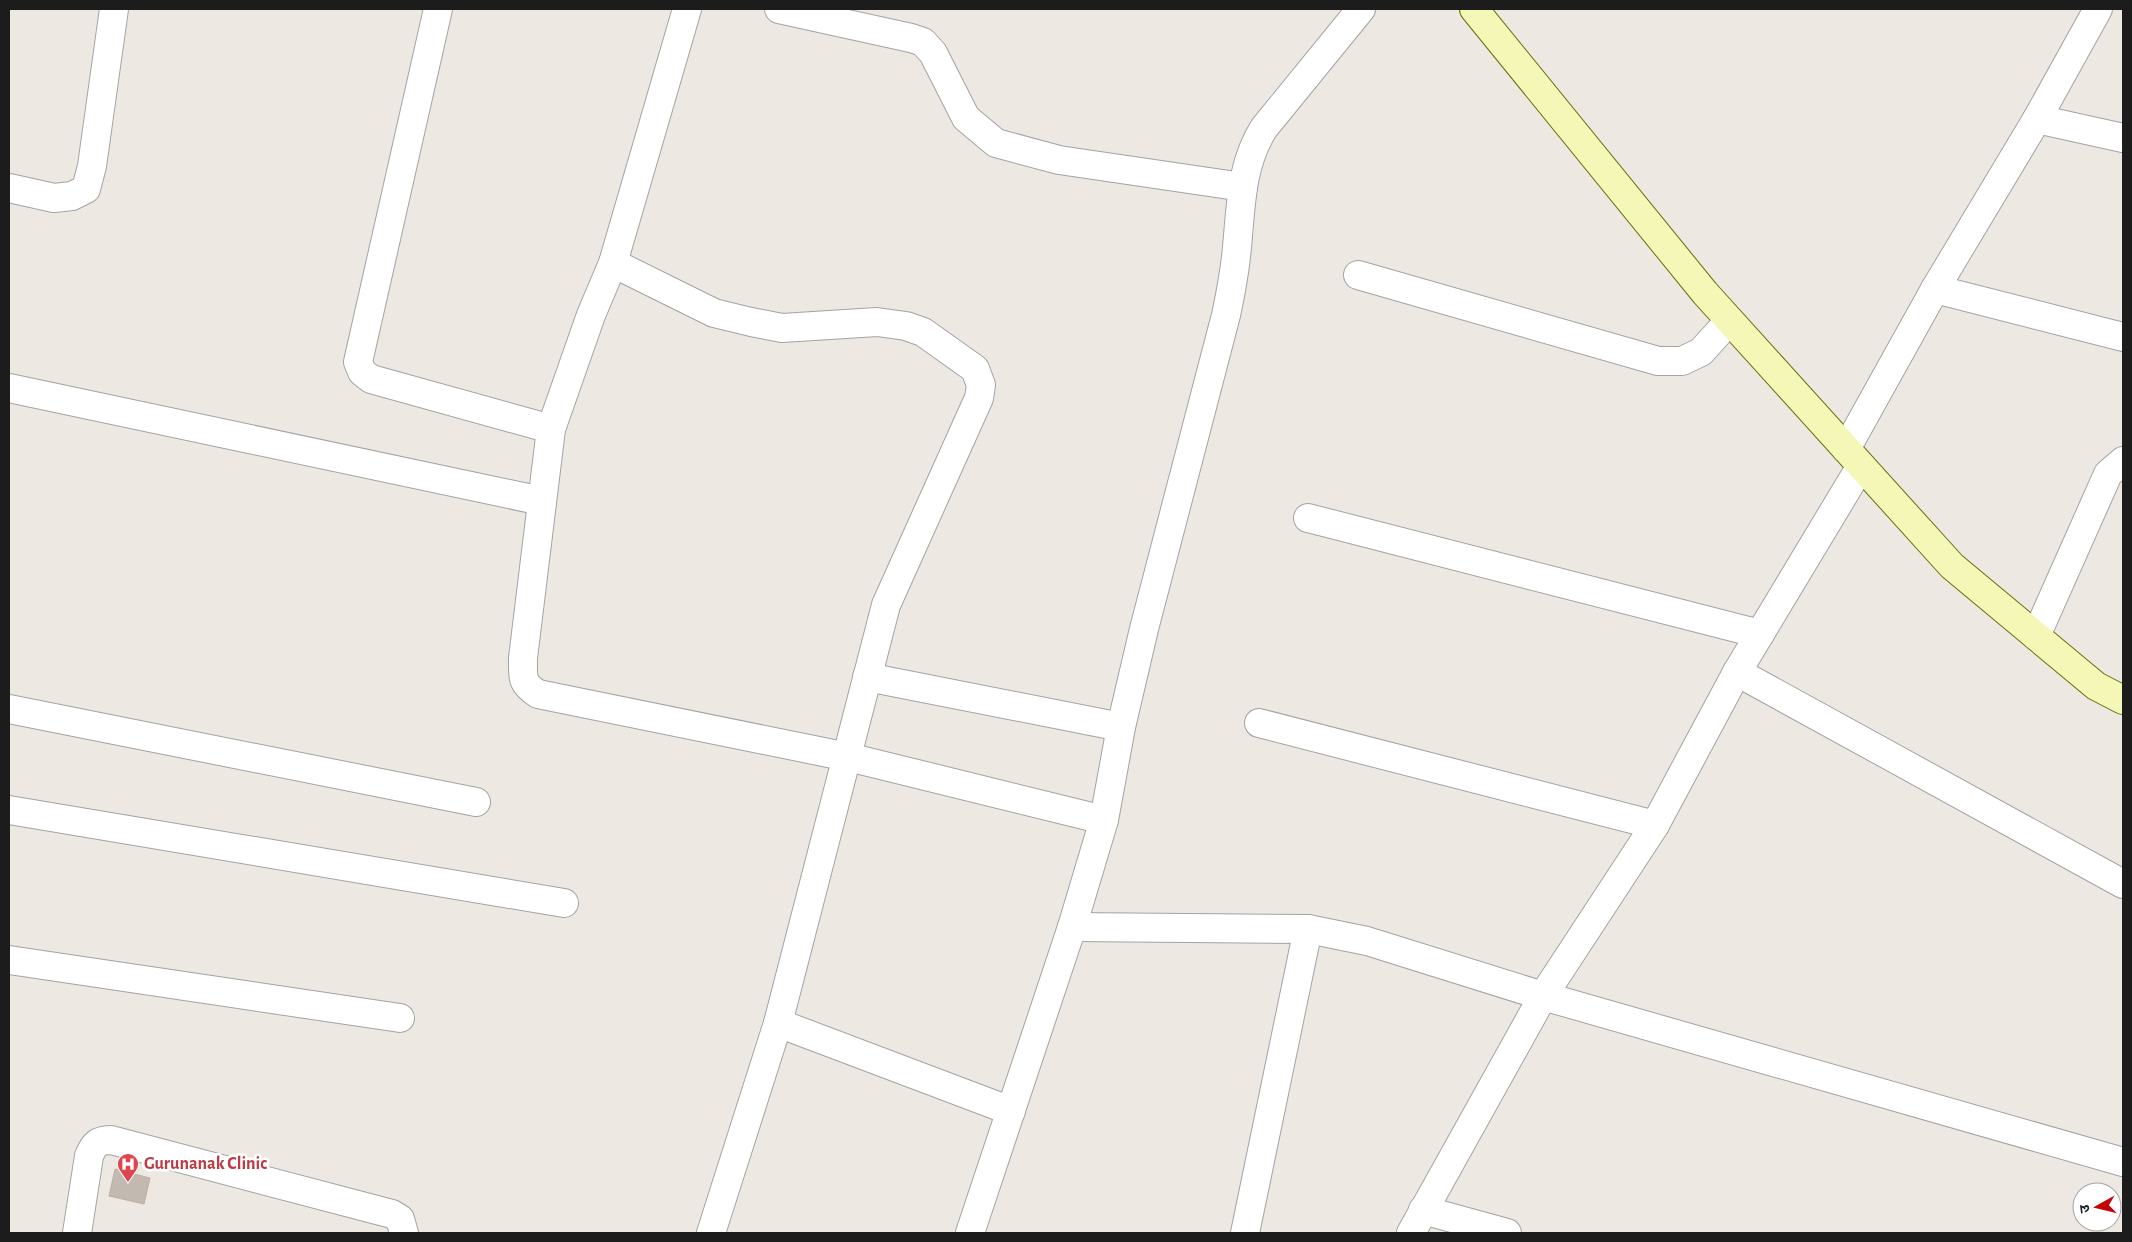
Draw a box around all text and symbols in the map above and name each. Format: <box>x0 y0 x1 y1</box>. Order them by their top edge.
hospital icon: Gurunanak Clinic <box>116 1152 140 1183</box>
place label: Gurunanak Clinic <box>144 1155 267 1173</box>
north arrow <box>2072 1182 2122 1232</box>
text: उ <box>2078 1203 2093 1214</box>

